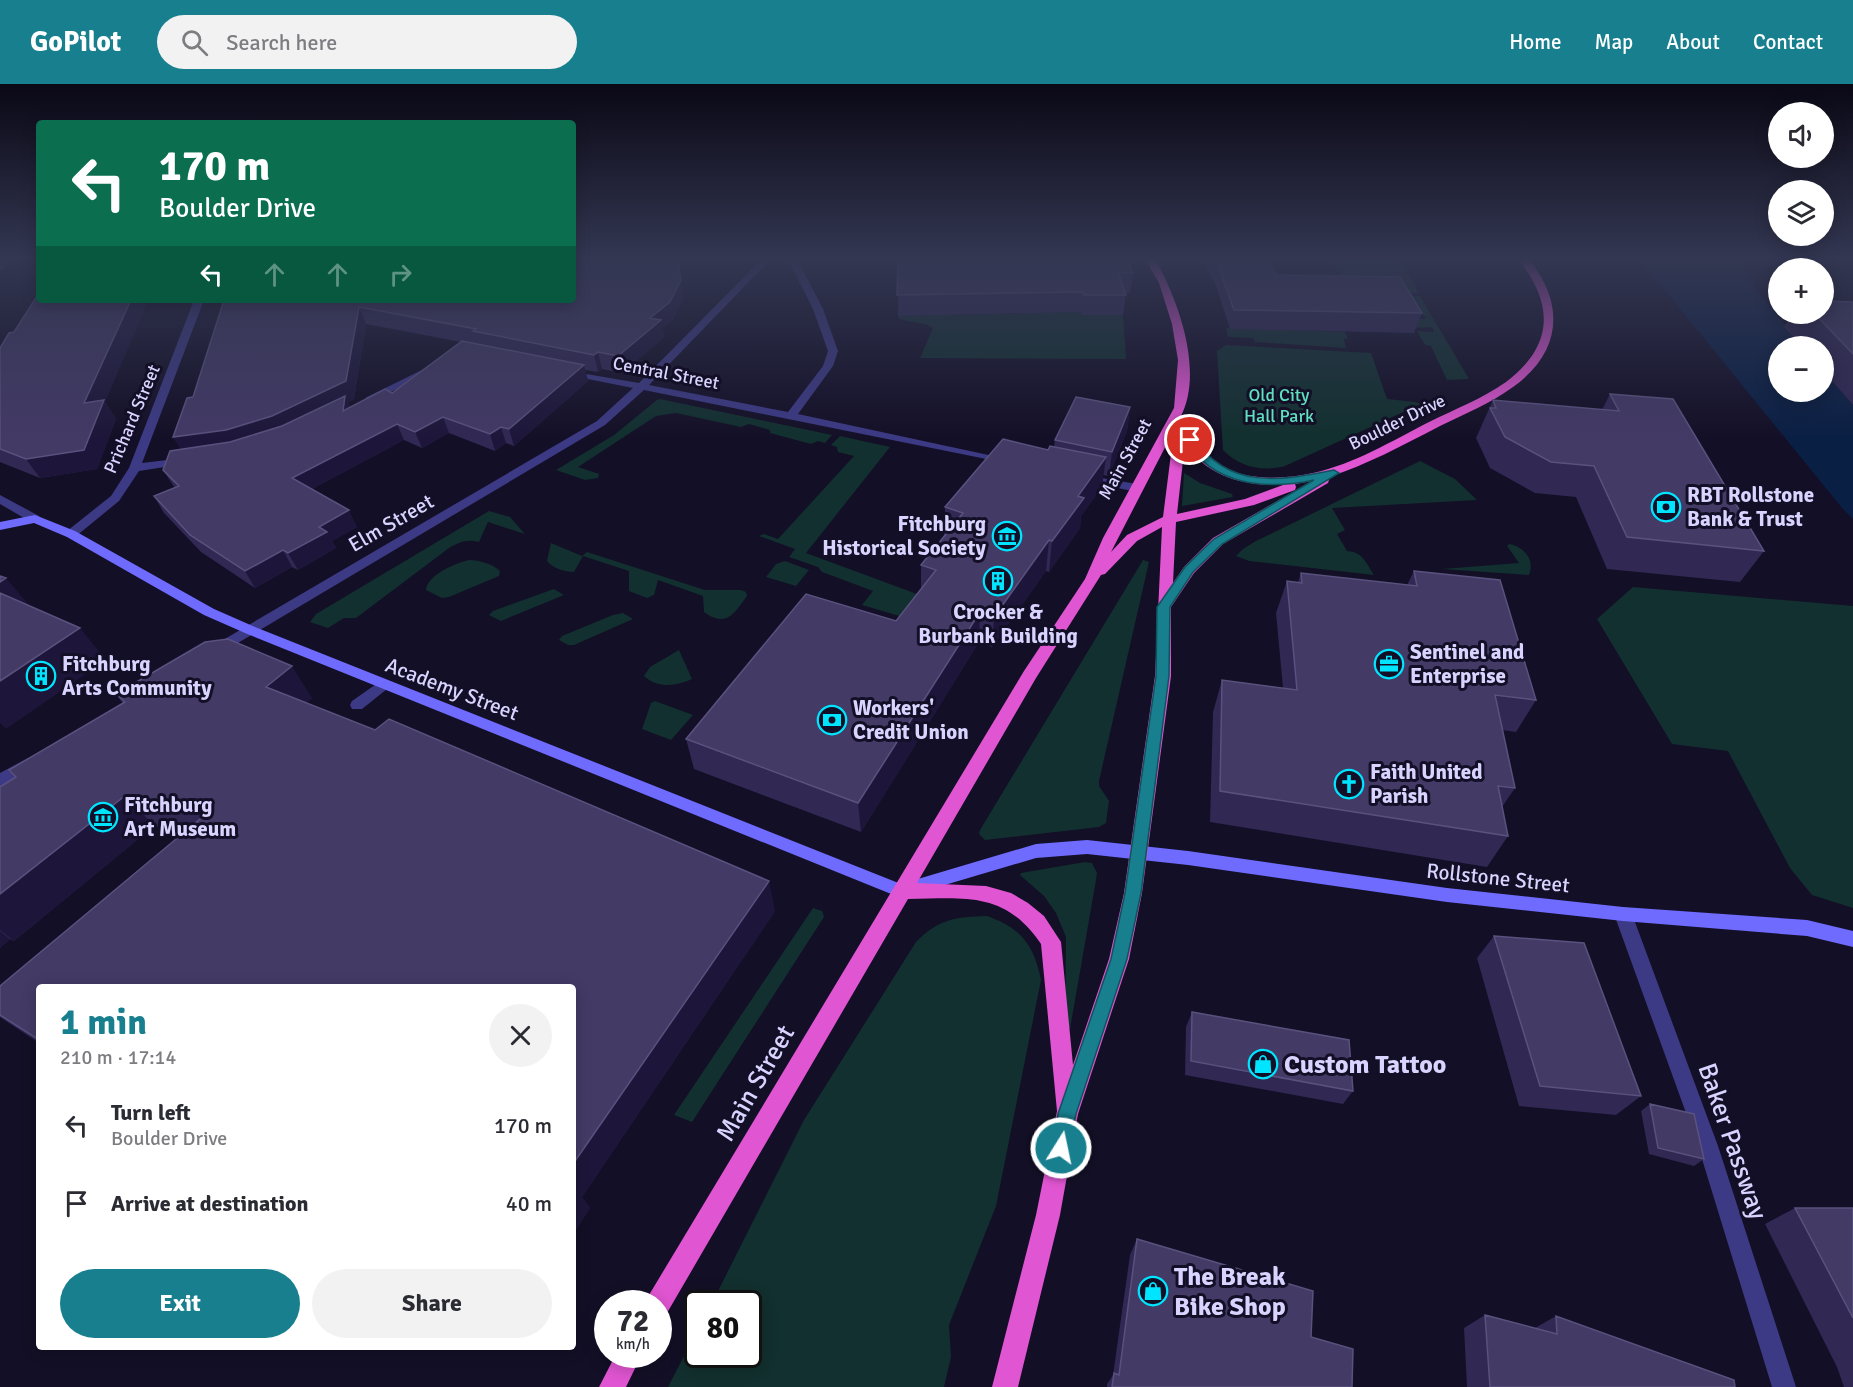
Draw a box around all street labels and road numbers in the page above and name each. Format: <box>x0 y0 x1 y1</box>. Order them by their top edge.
street label: Central Street <box>611 352 721 394</box>
street label: Prichard Street <box>99 361 165 477</box>
street label: Boulder Drive <box>1345 389 1449 455</box>
street label: Main Street <box>1094 415 1156 503</box>
street label: Elm Street <box>344 488 438 558</box>
street label: Academy Street <box>382 652 522 726</box>
street label: Rollstone Street <box>1425 858 1571 898</box>
street label: Main Street <box>710 1020 802 1147</box>
street label: Baker Passway <box>1690 1059 1774 1224</box>

